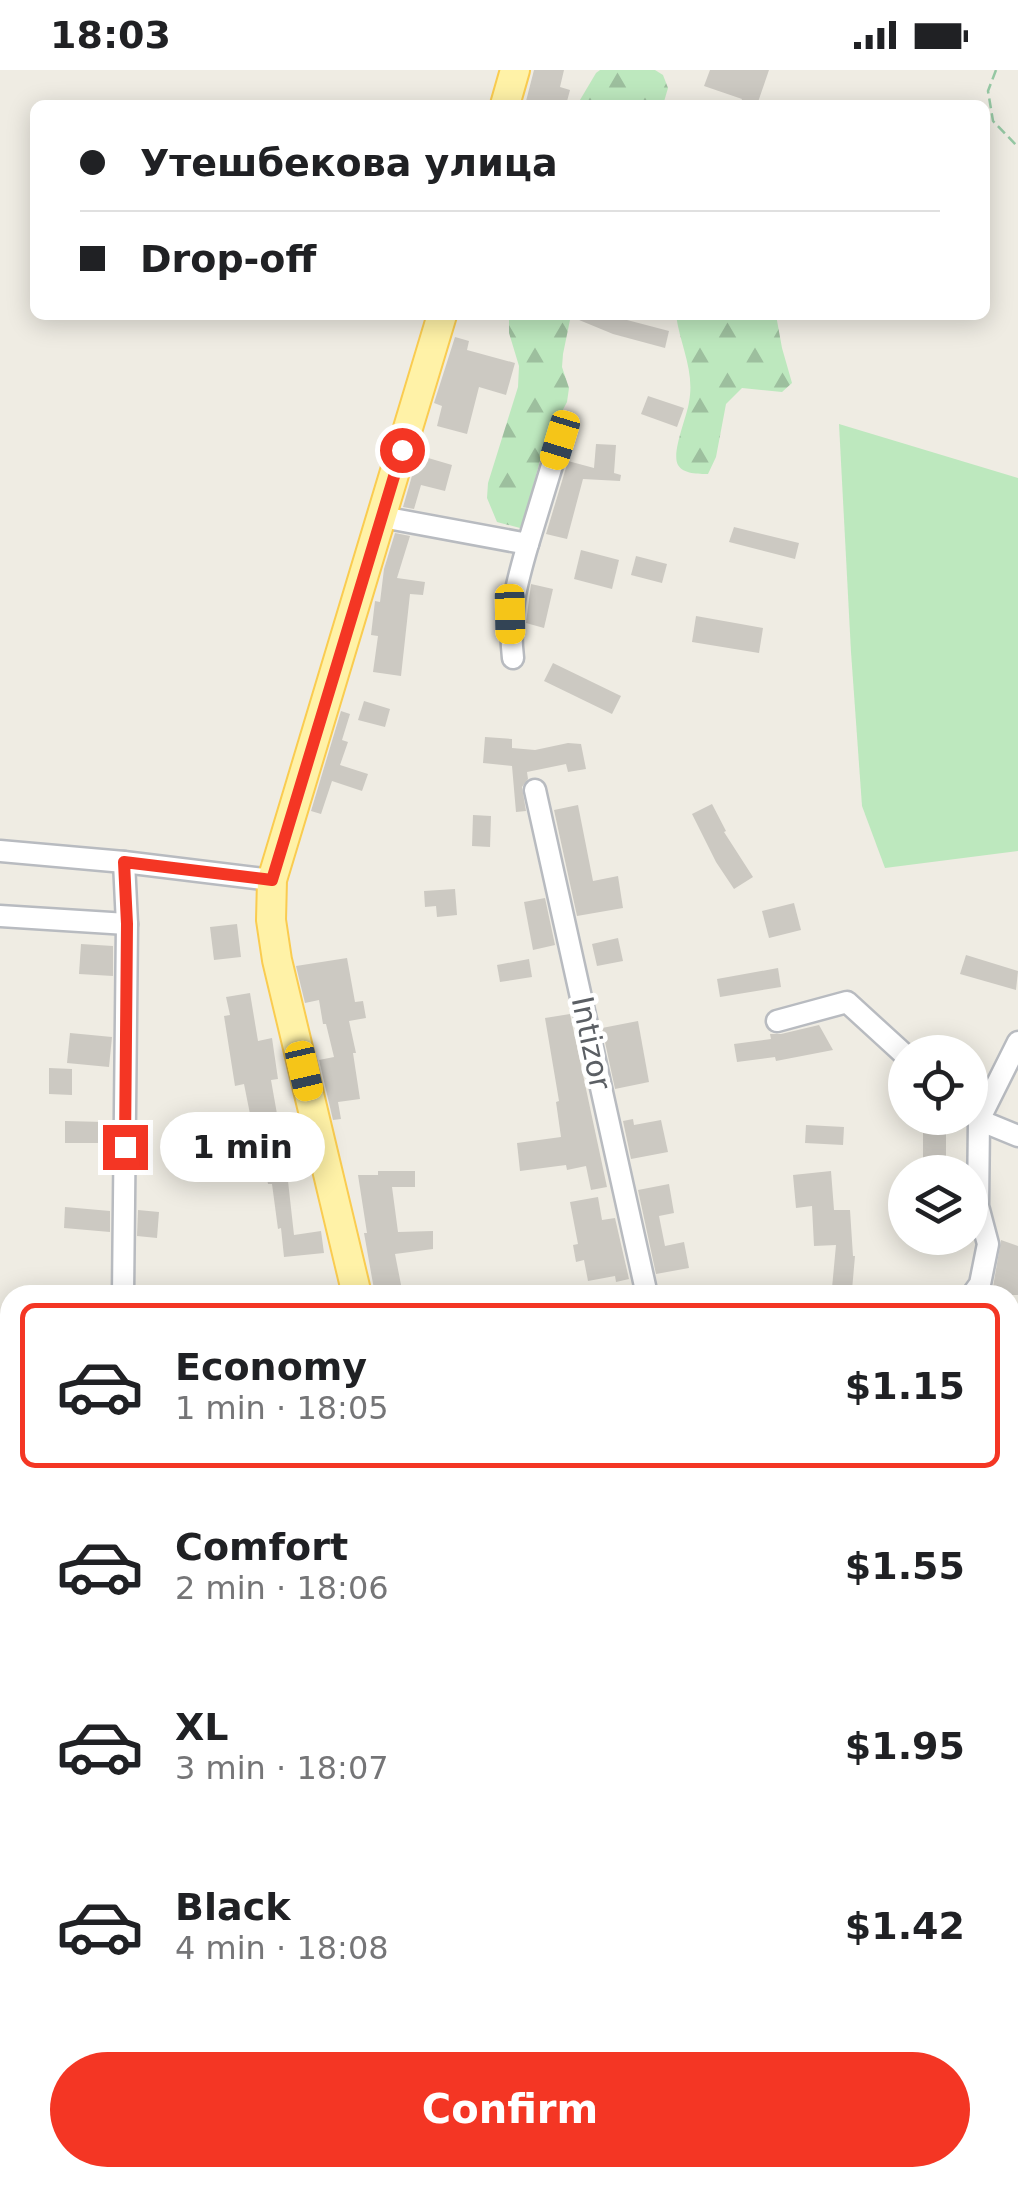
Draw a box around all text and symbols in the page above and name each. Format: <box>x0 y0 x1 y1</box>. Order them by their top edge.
text: 18:03 <box>50 13 171 57</box>
text: Утешбекова улица <box>140 141 558 185</box>
text: Drop-off <box>140 237 316 281</box>
car <box>537 407 583 473</box>
route start <box>380 428 425 473</box>
car <box>494 584 526 644</box>
street label: Intizor <box>565 993 619 1093</box>
map controls <box>888 1035 988 1255</box>
button: locate <box>888 1035 988 1135</box>
car <box>283 1038 325 1104</box>
callout: 1 min <box>160 1112 325 1182</box>
route end <box>103 1125 148 1170</box>
text: 1 min <box>192 1128 293 1166</box>
button: layers <box>888 1155 988 1255</box>
icon: car <box>55 1341 145 1431</box>
text: Economy <box>175 1345 367 1389</box>
text: $1.15 <box>845 1364 965 1408</box>
text: 1 min · 18:05 <box>175 1389 389 1427</box>
icon: car <box>55 1521 145 1611</box>
text: Comfort <box>175 1525 348 1569</box>
text: $1.55 <box>845 1544 965 1588</box>
text: 2 min · 18:06 <box>175 1569 389 1607</box>
icon: car <box>55 1701 145 1791</box>
text: XL <box>175 1705 229 1749</box>
text: $1.95 <box>845 1724 965 1768</box>
text: 3 min · 18:07 <box>175 1749 389 1787</box>
icon: car <box>55 1881 145 1971</box>
text: Black <box>175 1885 290 1929</box>
text: $1.42 <box>845 1904 965 1948</box>
text: 4 min · 18:08 <box>175 1929 389 1967</box>
button: Confirm <box>50 2052 970 2167</box>

